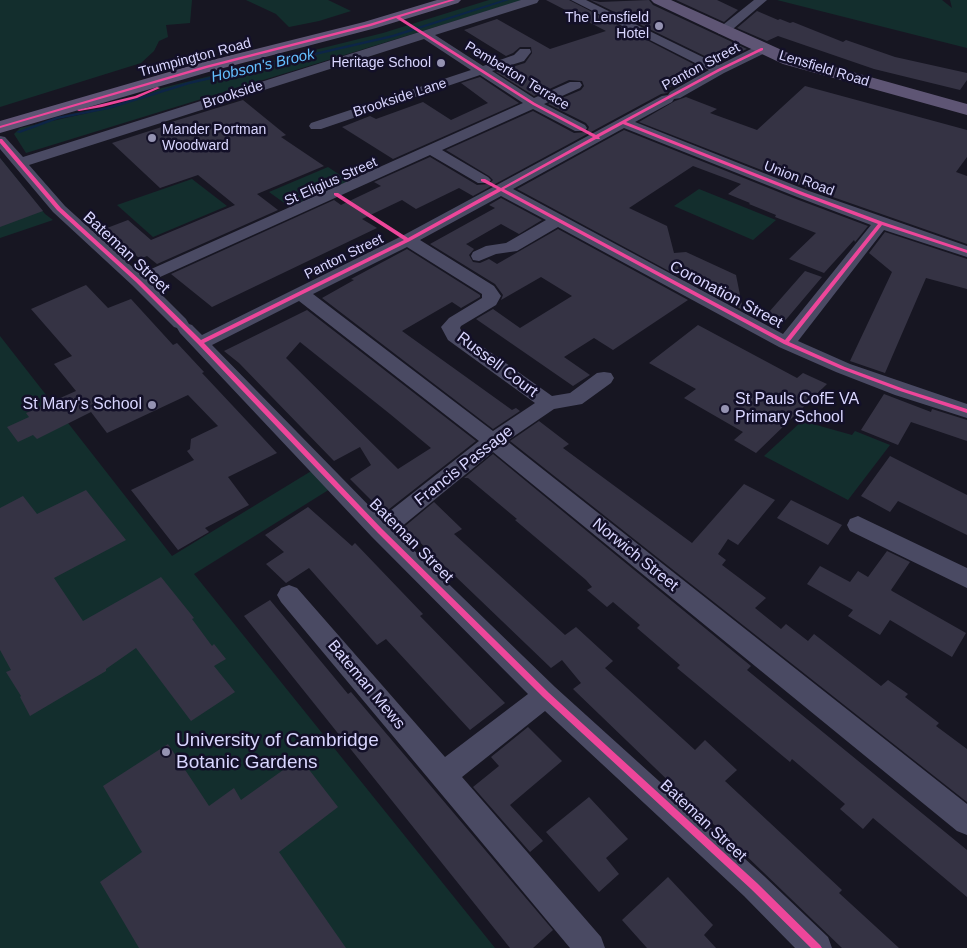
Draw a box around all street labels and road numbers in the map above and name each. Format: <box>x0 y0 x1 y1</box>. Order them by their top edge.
street label: Trumpington Road <box>137 35 253 81</box>
street label: Pemberton Terrace <box>462 38 572 114</box>
street label: Panton Street <box>659 39 743 95</box>
street label: Lensfield Road <box>777 47 871 91</box>
street label: Brookside Lane <box>351 75 449 121</box>
street label: Brookside <box>201 77 265 113</box>
street label: St Eligius Street <box>282 154 380 210</box>
street label: Union Road <box>761 158 837 200</box>
street label: Bateman Street <box>79 208 173 298</box>
street label: Panton Street <box>302 231 386 283</box>
street label: Coronation Street <box>666 257 786 333</box>
street label: Russell Court <box>453 328 541 402</box>
street label: Francis Passage <box>411 422 517 510</box>
street label: Bateman Street <box>365 495 457 587</box>
street label: Norwich Street <box>588 515 682 595</box>
street label: Bateman Mews <box>323 637 409 733</box>
street label: Bateman Street <box>656 776 750 866</box>

